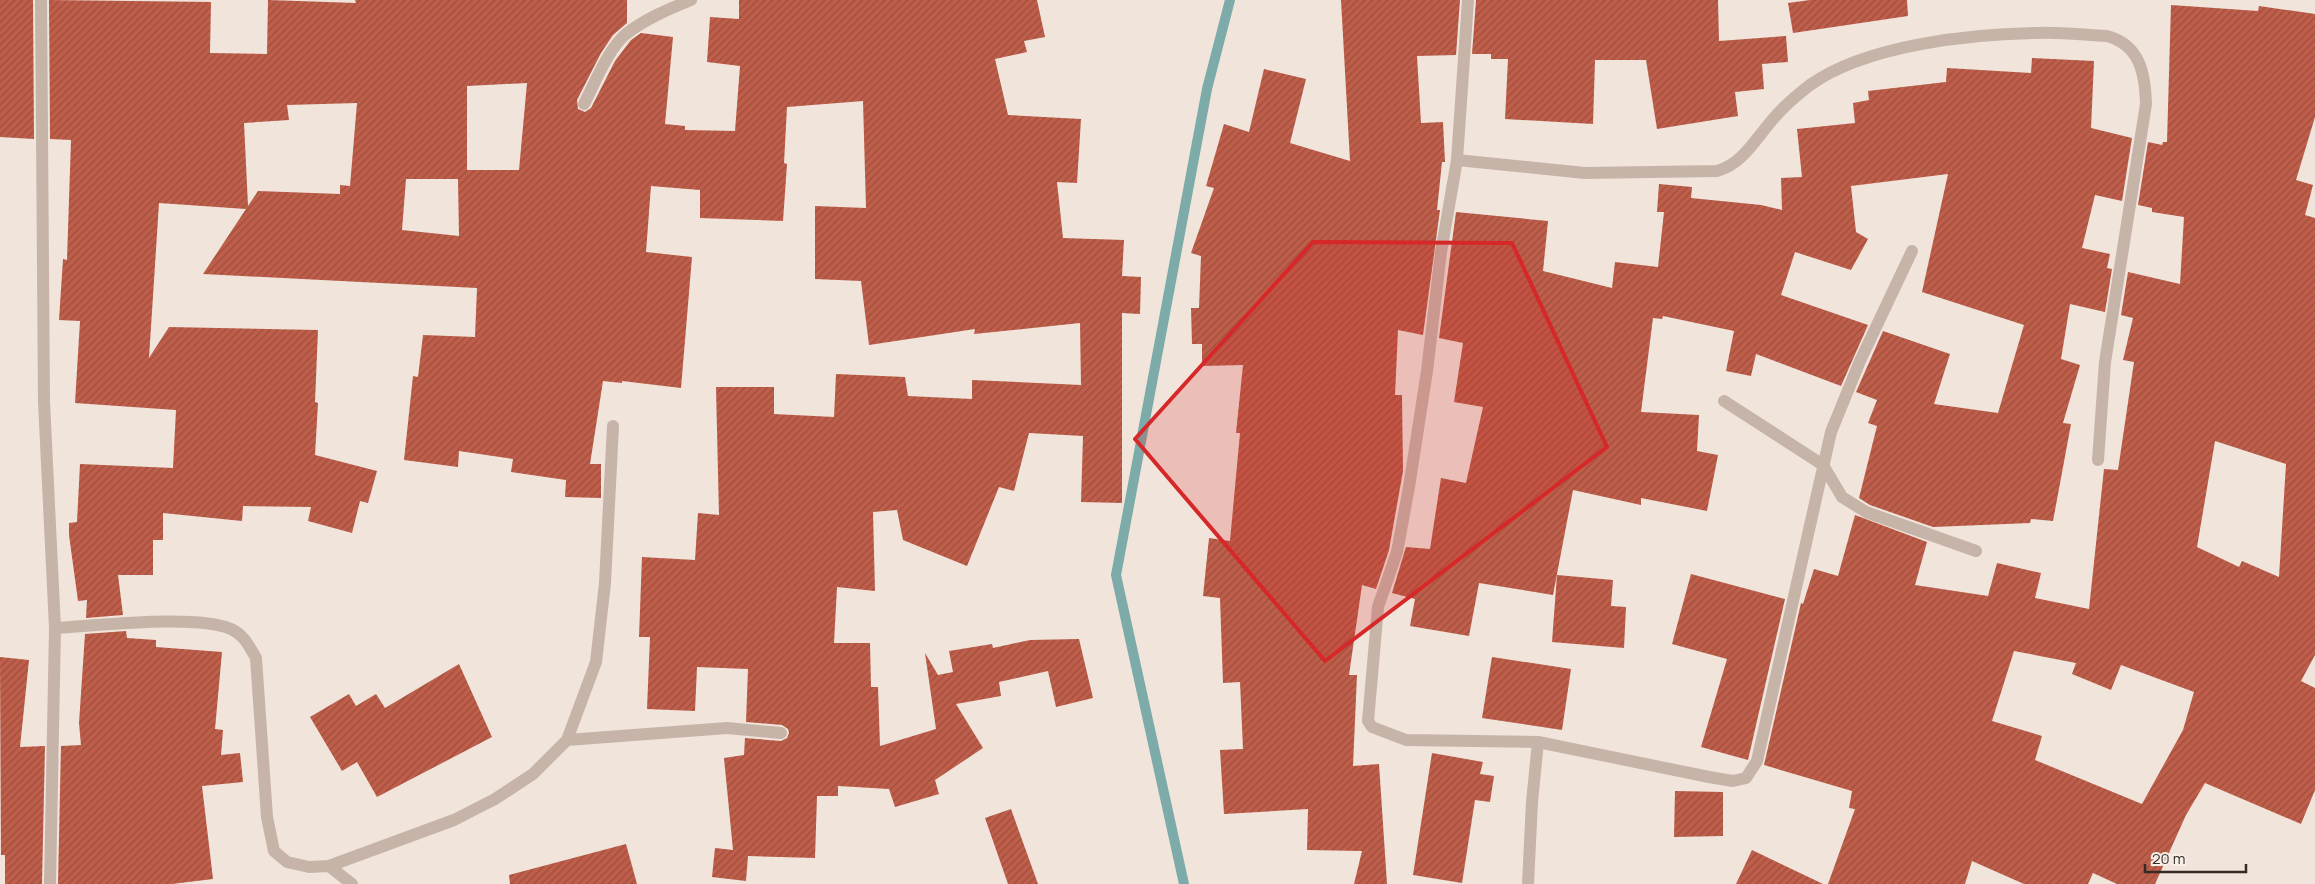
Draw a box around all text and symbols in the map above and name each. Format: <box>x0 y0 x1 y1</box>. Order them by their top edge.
scale bar <box>2145 842 2246 874</box>
text: 20 m <box>2152 848 2185 869</box>

